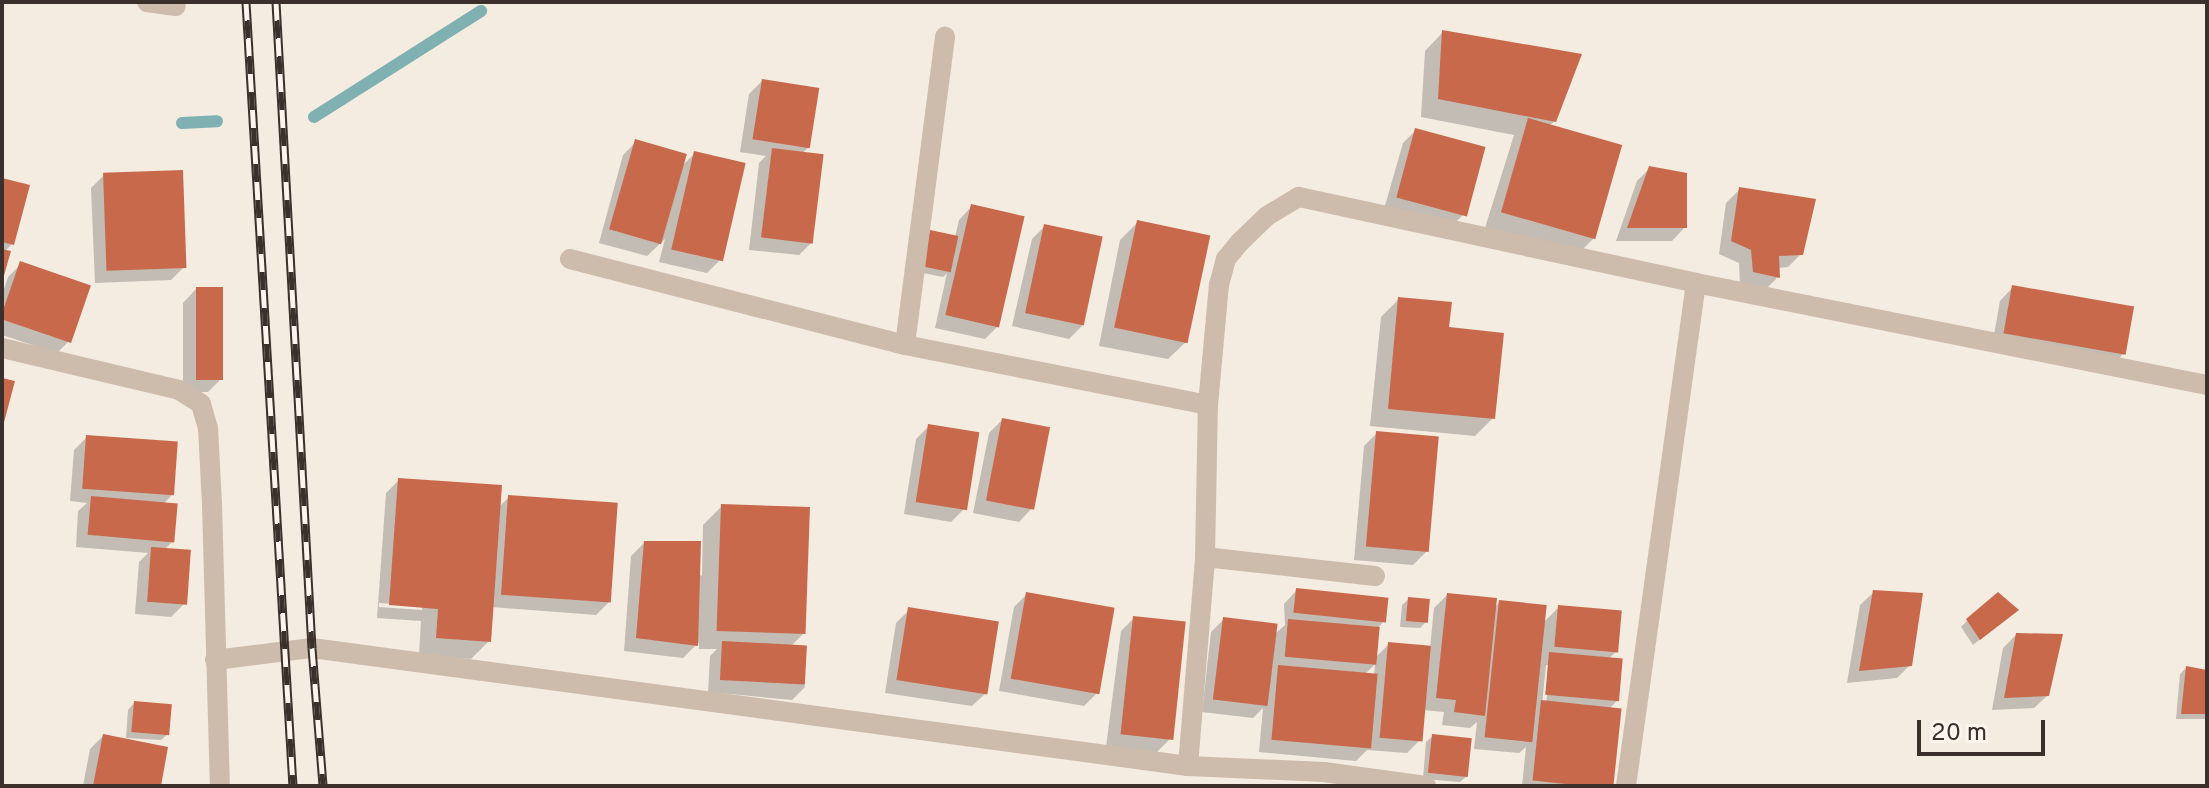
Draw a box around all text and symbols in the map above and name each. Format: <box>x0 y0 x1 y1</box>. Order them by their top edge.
scale bar <box>1921 704 2049 754</box>
text: 20 m <box>1931 719 1987 749</box>

